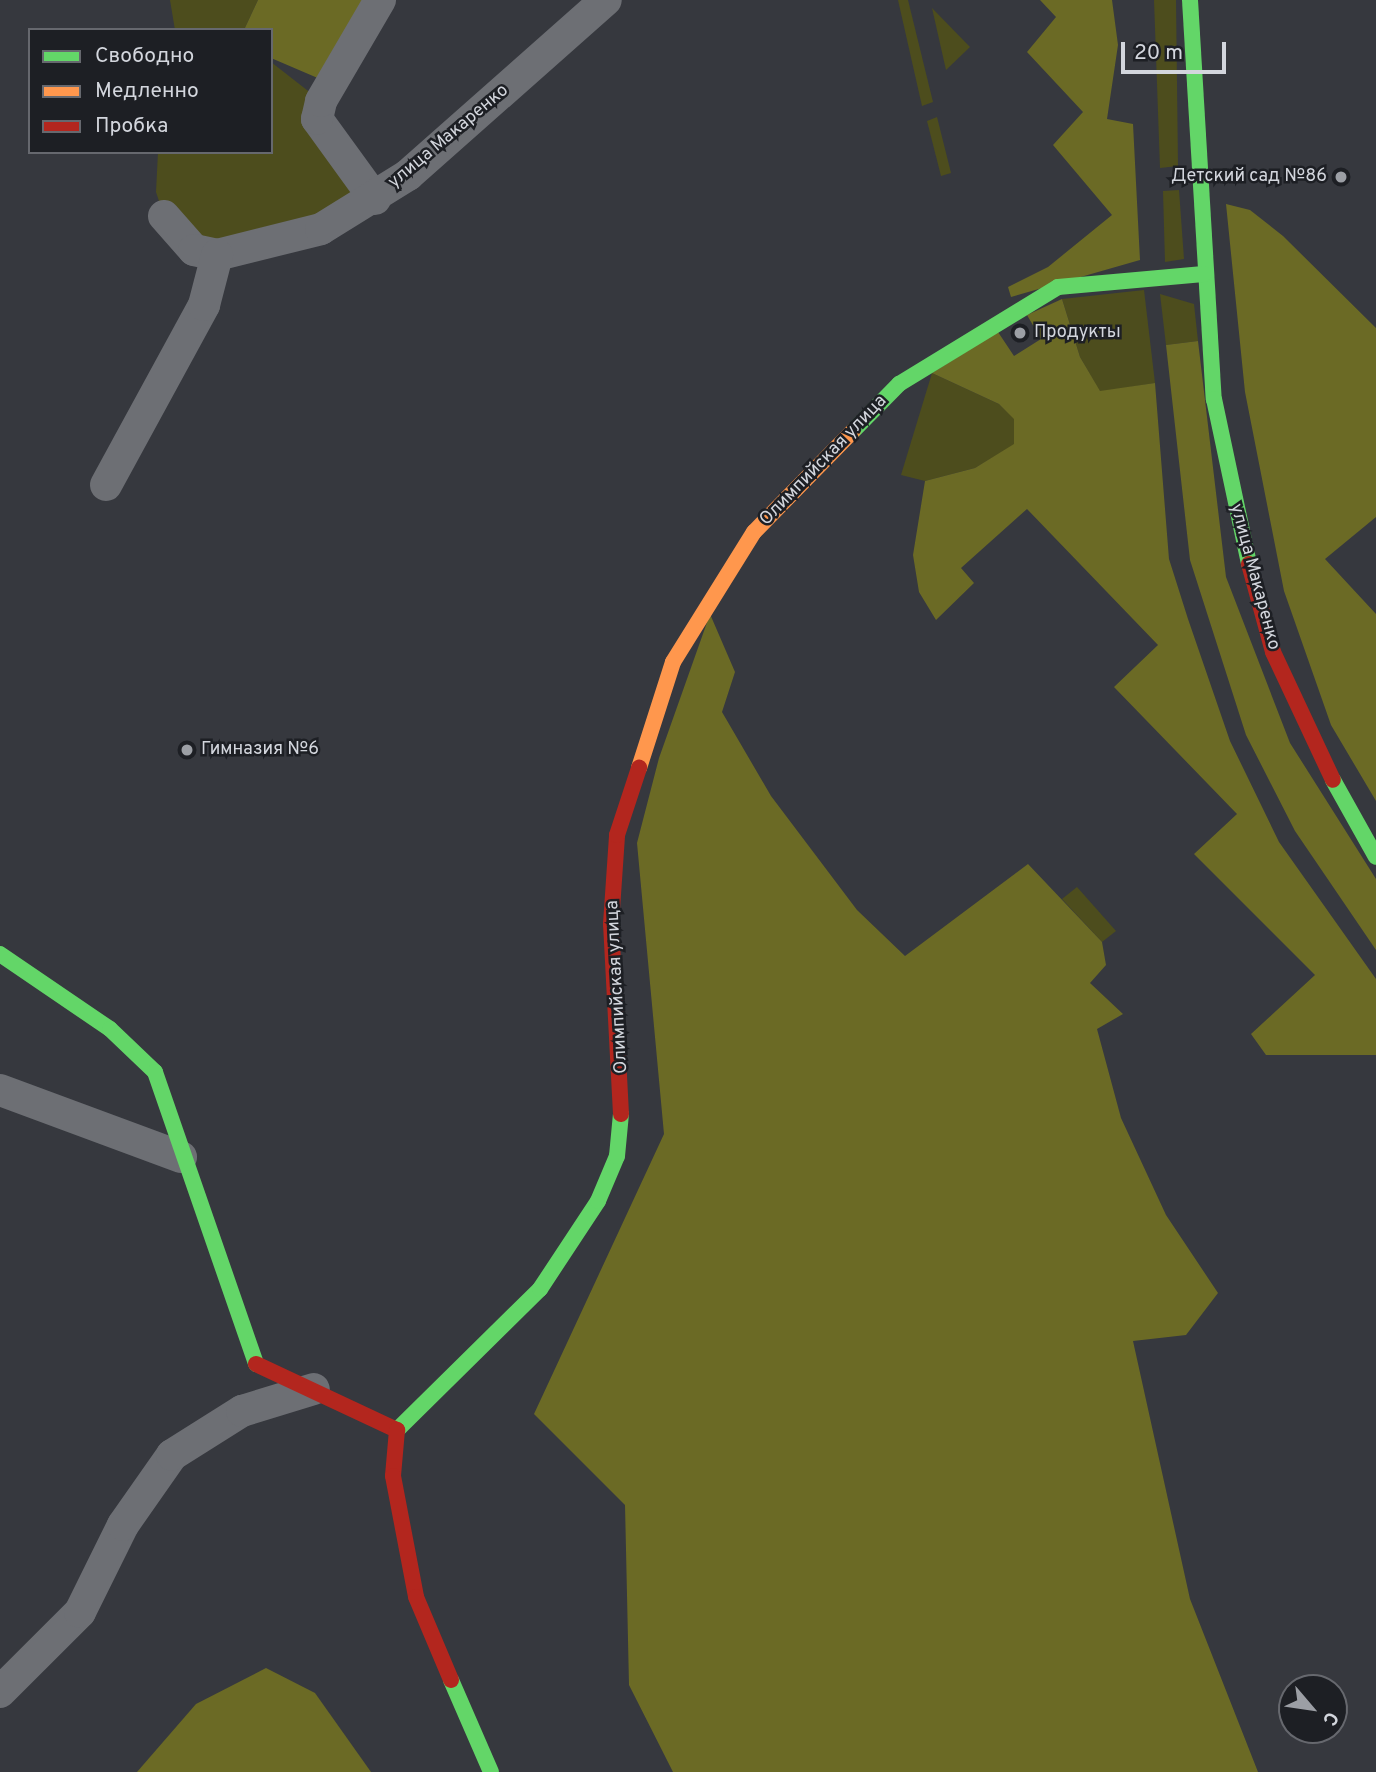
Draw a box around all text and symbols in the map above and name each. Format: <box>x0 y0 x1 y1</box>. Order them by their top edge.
legend <box>28 28 273 154</box>
scale bar <box>1124 28 1229 72</box>
text: 20 m <box>1134 40 1183 67</box>
text: Свободно <box>95 43 194 70</box>
text: Медленно <box>95 78 199 105</box>
street label: улица Макаренко <box>384 80 514 194</box>
text: Пробка <box>95 113 168 140</box>
place label: Детский сад №86 <box>1171 166 1327 188</box>
marker: Детский сад №86 <box>1333 169 1349 185</box>
place label: Продукты <box>1034 322 1121 344</box>
marker: Продукты <box>1012 325 1028 341</box>
street label: Олимпийская улица <box>756 391 892 531</box>
street label: улица Макаренко <box>1224 502 1284 652</box>
place label: Гимназия №6 <box>201 739 319 761</box>
marker: Гимназия №6 <box>179 742 195 758</box>
street label: Олимпийская улица <box>603 900 633 1074</box>
north arrow <box>1278 1674 1348 1744</box>
text: С <box>1316 1707 1343 1729</box>

